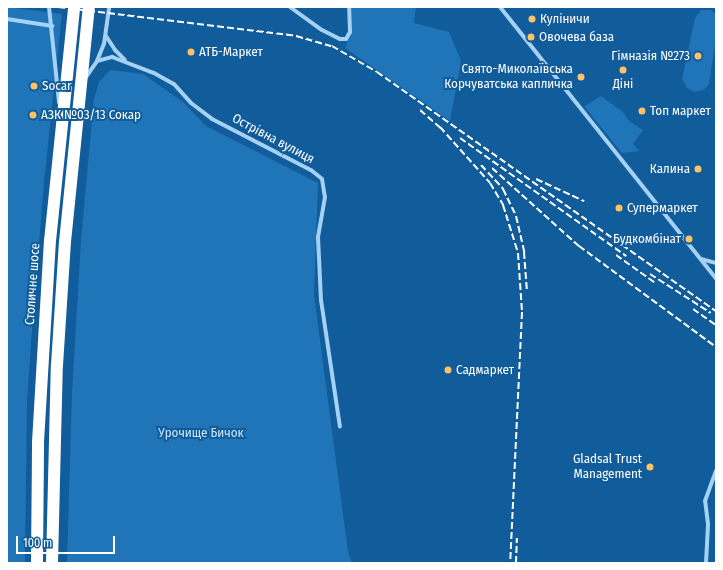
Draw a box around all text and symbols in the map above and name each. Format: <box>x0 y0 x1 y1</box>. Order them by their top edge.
place label: Куліничи <box>540 11 590 27</box>
marker: Куліничи <box>527 14 537 24</box>
place label: Овочева база <box>539 29 614 45</box>
marker: Овочева база <box>526 32 536 42</box>
place label: АТБ-Маркет <box>199 44 263 60</box>
marker: АТБ-Маркет <box>186 47 196 57</box>
place label: Гімназія №273 <box>611 48 690 64</box>
marker: Гімназія №273 <box>693 51 703 61</box>
place label: Свято-Миколаївська Корчуватська капличка <box>444 62 573 93</box>
marker: Діні <box>618 65 628 75</box>
marker: Свято-Миколаївська Корчуватська капличка <box>576 72 586 82</box>
place label: Діні <box>613 76 633 92</box>
place label: Socar <box>42 78 72 94</box>
marker: Socar <box>29 81 39 91</box>
place label: Топ маркет <box>650 103 711 119</box>
marker: Топ маркет <box>637 106 647 116</box>
place label: АЗК №03/13 Сокар <box>41 107 141 123</box>
marker: АЗК №03/13 Сокар <box>28 110 38 120</box>
street label: Острівна вулиця <box>229 111 317 167</box>
place label: Калина <box>650 161 690 177</box>
marker: Калина <box>693 164 703 174</box>
place label: Супермаркет <box>627 200 698 216</box>
marker: Супермаркет <box>614 203 624 213</box>
place label: Будкомбінат <box>613 231 681 247</box>
marker: Будкомбінат <box>684 234 694 244</box>
street label: Столичне шосе <box>22 243 44 325</box>
place label: Садмаркет <box>456 362 514 378</box>
marker: Садмаркет <box>443 365 453 375</box>
park label: Урочище Бичок <box>158 425 244 441</box>
place label: Gladsal Trust Management <box>573 452 642 483</box>
marker: Gladsal Trust Management <box>645 462 655 472</box>
scale bar <box>18 528 117 554</box>
text: 100 m <box>23 536 52 550</box>

